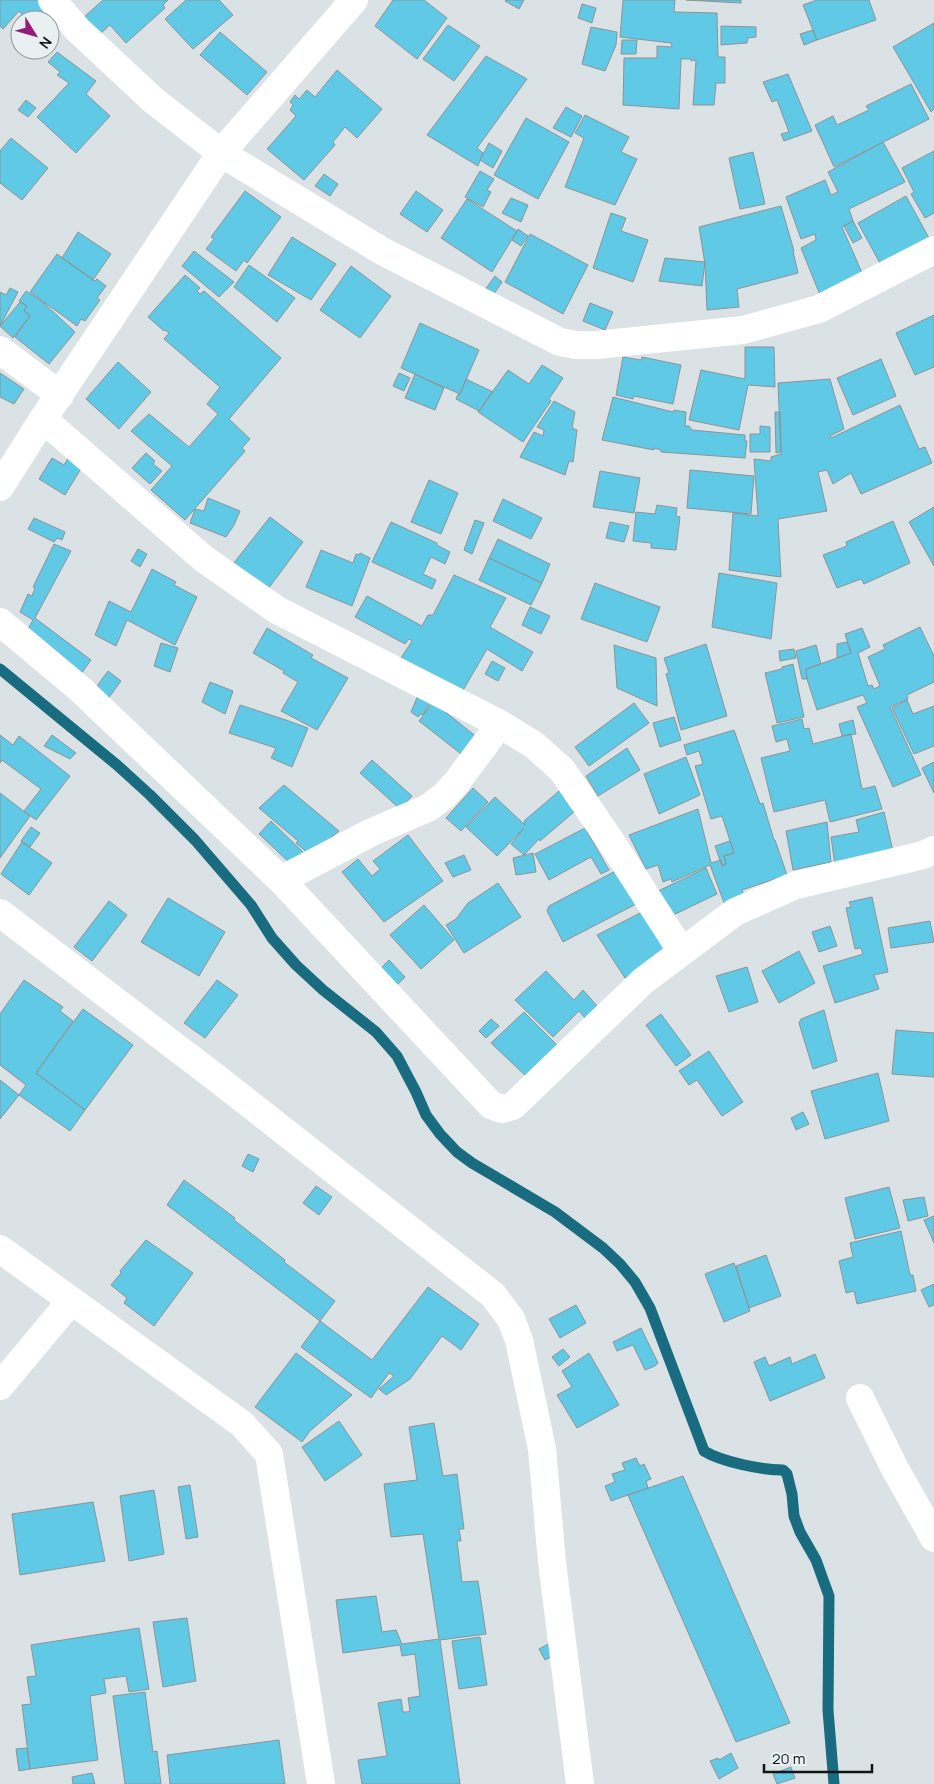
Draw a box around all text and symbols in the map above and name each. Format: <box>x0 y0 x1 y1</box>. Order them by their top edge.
north arrow <box>10 10 60 60</box>
text: N <box>35 33 56 53</box>
scale bar <box>764 1742 872 1774</box>
text: 20 m <box>772 1748 805 1769</box>

